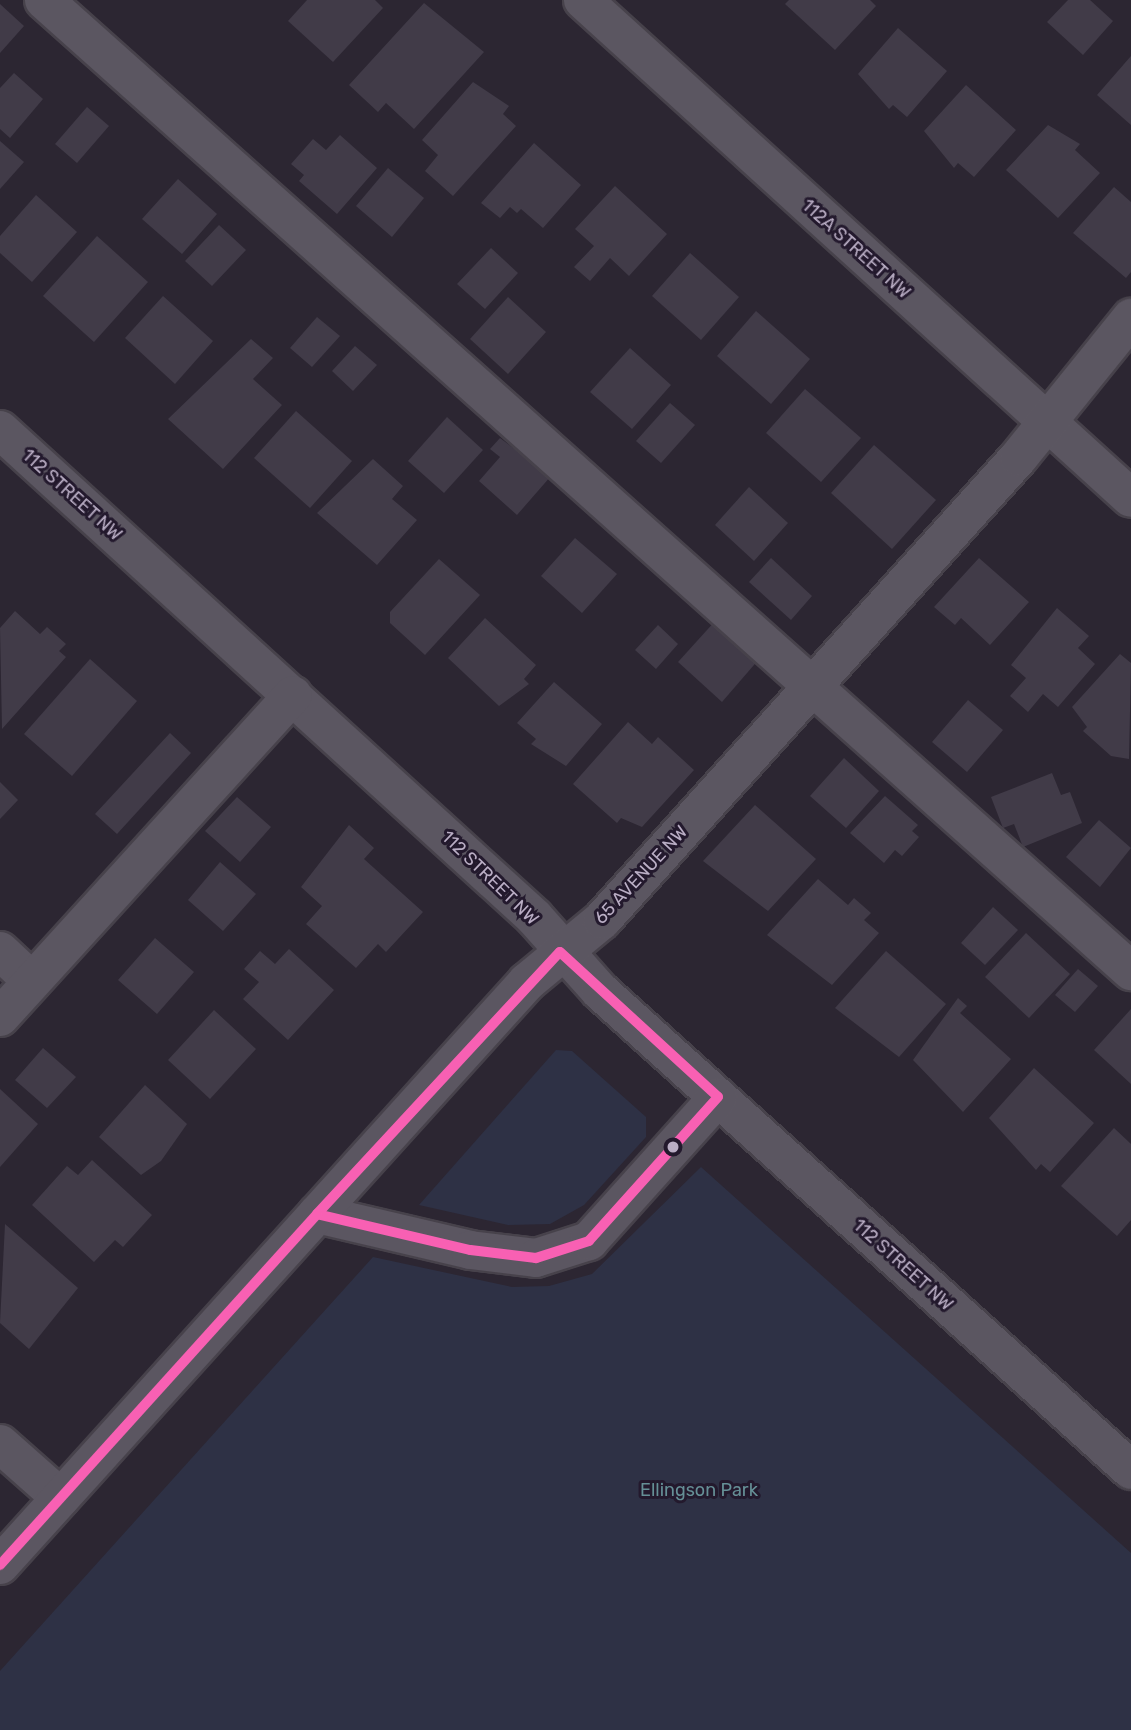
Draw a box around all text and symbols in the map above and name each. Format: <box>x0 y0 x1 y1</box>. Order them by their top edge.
street label: 112A STREET NW <box>797 194 915 304</box>
street label: 112 STREET NW <box>17 444 127 546</box>
street label: 65 AVENUE NW <box>590 821 692 929</box>
street label: 112 STREET NW <box>437 826 543 930</box>
unlabelled marker <box>666 1140 680 1154</box>
street label: 112 STREET NW <box>848 1214 958 1316</box>
park label: Ellingson Park <box>640 1479 758 1501</box>

